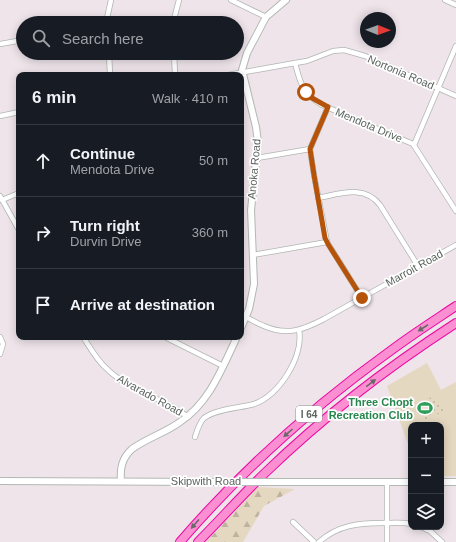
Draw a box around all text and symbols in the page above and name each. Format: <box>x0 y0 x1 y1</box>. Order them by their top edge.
north arrow <box>360 12 396 48</box>
search box <box>16 16 244 60</box>
icon: search <box>30 27 52 49</box>
text: Search here <box>62 30 144 47</box>
street label: Nortonia Road <box>366 53 436 91</box>
route start <box>297 83 315 101</box>
text: 6 min <box>32 88 76 107</box>
text: Walk · 410 m <box>152 91 228 106</box>
street label: Mendota Drive <box>334 105 404 145</box>
street label: Anoka Road <box>245 138 263 200</box>
text: Continue <box>70 145 135 162</box>
icon: ahead <box>32 150 54 172</box>
text: 50 m <box>199 153 228 168</box>
text: Mendota Drive <box>70 162 155 177</box>
text: Turn right <box>70 217 140 234</box>
icon: right <box>32 222 54 244</box>
text: 360 m <box>192 225 228 240</box>
text: Durvin Drive <box>70 234 142 249</box>
street label: Marroit Road <box>383 247 445 289</box>
route end <box>353 289 371 307</box>
icon: arrive <box>32 294 54 316</box>
text: Arrive at destination <box>70 296 215 313</box>
one-way arrow <box>418 324 429 332</box>
street label: Alvarado Road <box>115 372 185 418</box>
one-way arrow <box>365 378 376 387</box>
place label: Three Chopt Recreation Club <box>329 396 413 421</box>
sports icon: Three Chopt Recreation Club <box>416 399 434 417</box>
road number: I 64 <box>296 406 322 422</box>
map controls <box>408 422 444 530</box>
button: + <box>408 422 444 458</box>
one-way arrow <box>283 428 292 437</box>
button: − <box>408 458 444 494</box>
street label: Skipwith Road <box>171 475 241 487</box>
button: layers <box>408 494 444 530</box>
one-way arrow <box>191 519 200 530</box>

